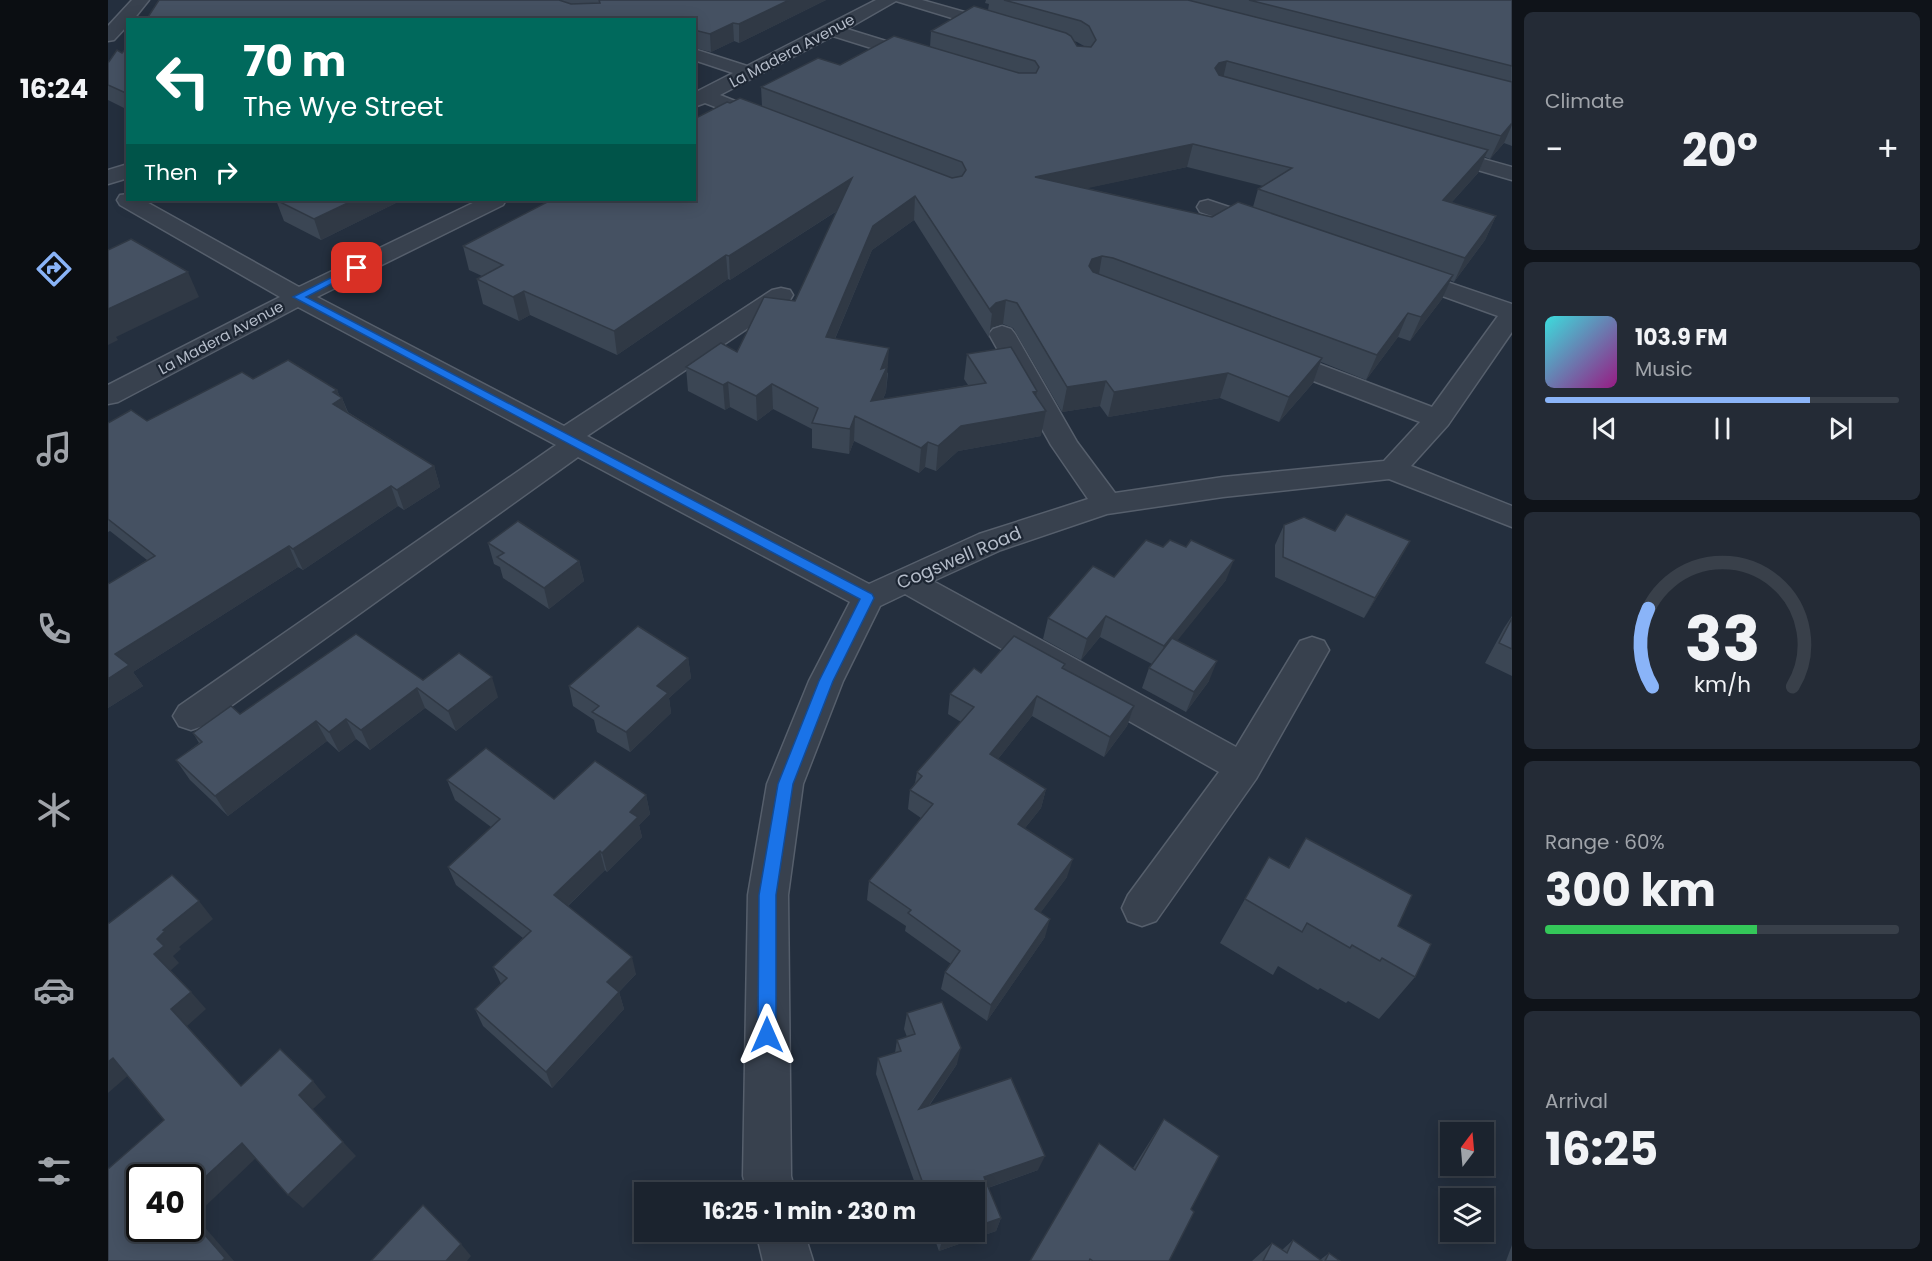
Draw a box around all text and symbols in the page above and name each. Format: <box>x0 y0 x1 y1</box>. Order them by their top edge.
street label: La Madera Avenue <box>725 9 858 93</box>
text: 70 m <box>243 32 346 91</box>
icon: left <box>144 42 222 120</box>
text: 16:24 <box>20 70 88 107</box>
text: Climate <box>1545 87 1624 115</box>
text: The Wye Street <box>243 88 443 125</box>
text: 20° <box>1682 119 1758 182</box>
text: − <box>1545 126 1563 173</box>
text: + <box>1876 126 1899 173</box>
icon: right <box>210 156 243 189</box>
text: Then <box>144 157 198 188</box>
pin <box>331 242 382 293</box>
icon: directions <box>33 248 75 290</box>
icon: arrive <box>340 251 373 284</box>
street label: La Madera Avenue <box>154 296 287 380</box>
text: 103.9 FM <box>1635 322 1728 353</box>
text: Music <box>1635 355 1693 383</box>
icon: previous <box>1588 412 1621 445</box>
icon: pause <box>1706 412 1739 445</box>
icon: next <box>1824 412 1857 445</box>
icon: music <box>33 428 75 470</box>
street label: Cogswell Road <box>893 520 1025 595</box>
text: 33 <box>1684 596 1760 684</box>
icon: phone <box>33 608 75 650</box>
text: km/h <box>1693 670 1751 701</box>
icon: climate <box>33 789 75 831</box>
text: Range · 60% <box>1545 828 1665 856</box>
text: 300 km <box>1545 859 1716 922</box>
icon: car <box>33 969 75 1011</box>
position arrow <box>735 1003 799 1067</box>
text: Arrival <box>1545 1087 1608 1115</box>
text: 16:25 <box>1545 1118 1658 1181</box>
north arrow <box>1440 1122 1494 1176</box>
map controls <box>1440 1122 1494 1242</box>
icon: filters <box>33 1150 75 1192</box>
speed limit sign: 40 <box>126 1164 204 1242</box>
button: layers <box>1440 1188 1494 1242</box>
text: 16:25 · 1 min · 230 m <box>703 1196 916 1227</box>

